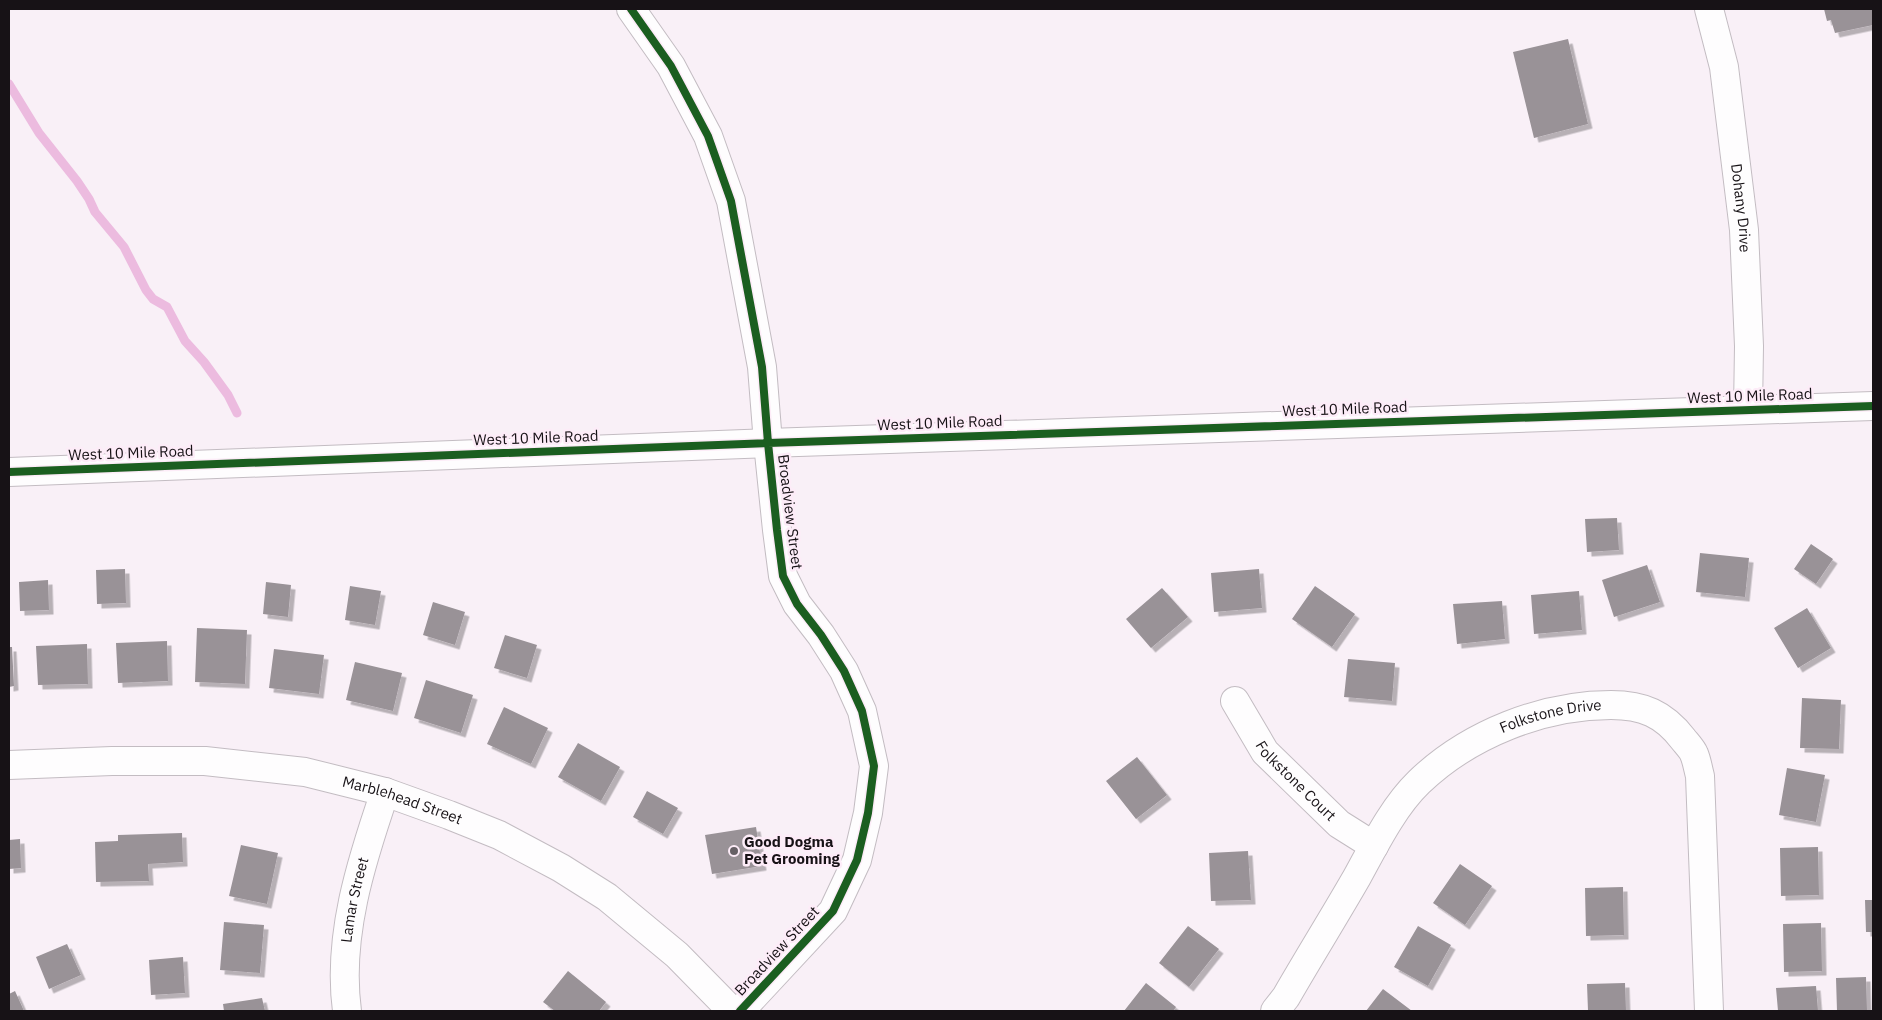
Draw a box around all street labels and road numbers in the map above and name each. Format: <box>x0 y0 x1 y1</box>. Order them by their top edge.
street label: Dohany Drive <box>1727 162 1755 253</box>
street label: West 10 Mile Road <box>1687 384 1813 407</box>
street label: West 10 Mile Road <box>1282 397 1408 420</box>
street label: West 10 Mile Road <box>877 411 1003 434</box>
street label: West 10 Mile Road <box>473 426 599 449</box>
street label: West 10 Mile Road <box>68 441 194 464</box>
street label: Broadview Street <box>774 453 807 571</box>
street label: Folkstone Drive <box>1497 695 1602 737</box>
street label: Folkstone Court <box>1251 737 1340 825</box>
street label: Marblehead Street <box>340 772 465 828</box>
street label: Lamar Street <box>336 855 373 944</box>
street label: Broadview Street <box>730 902 823 999</box>

